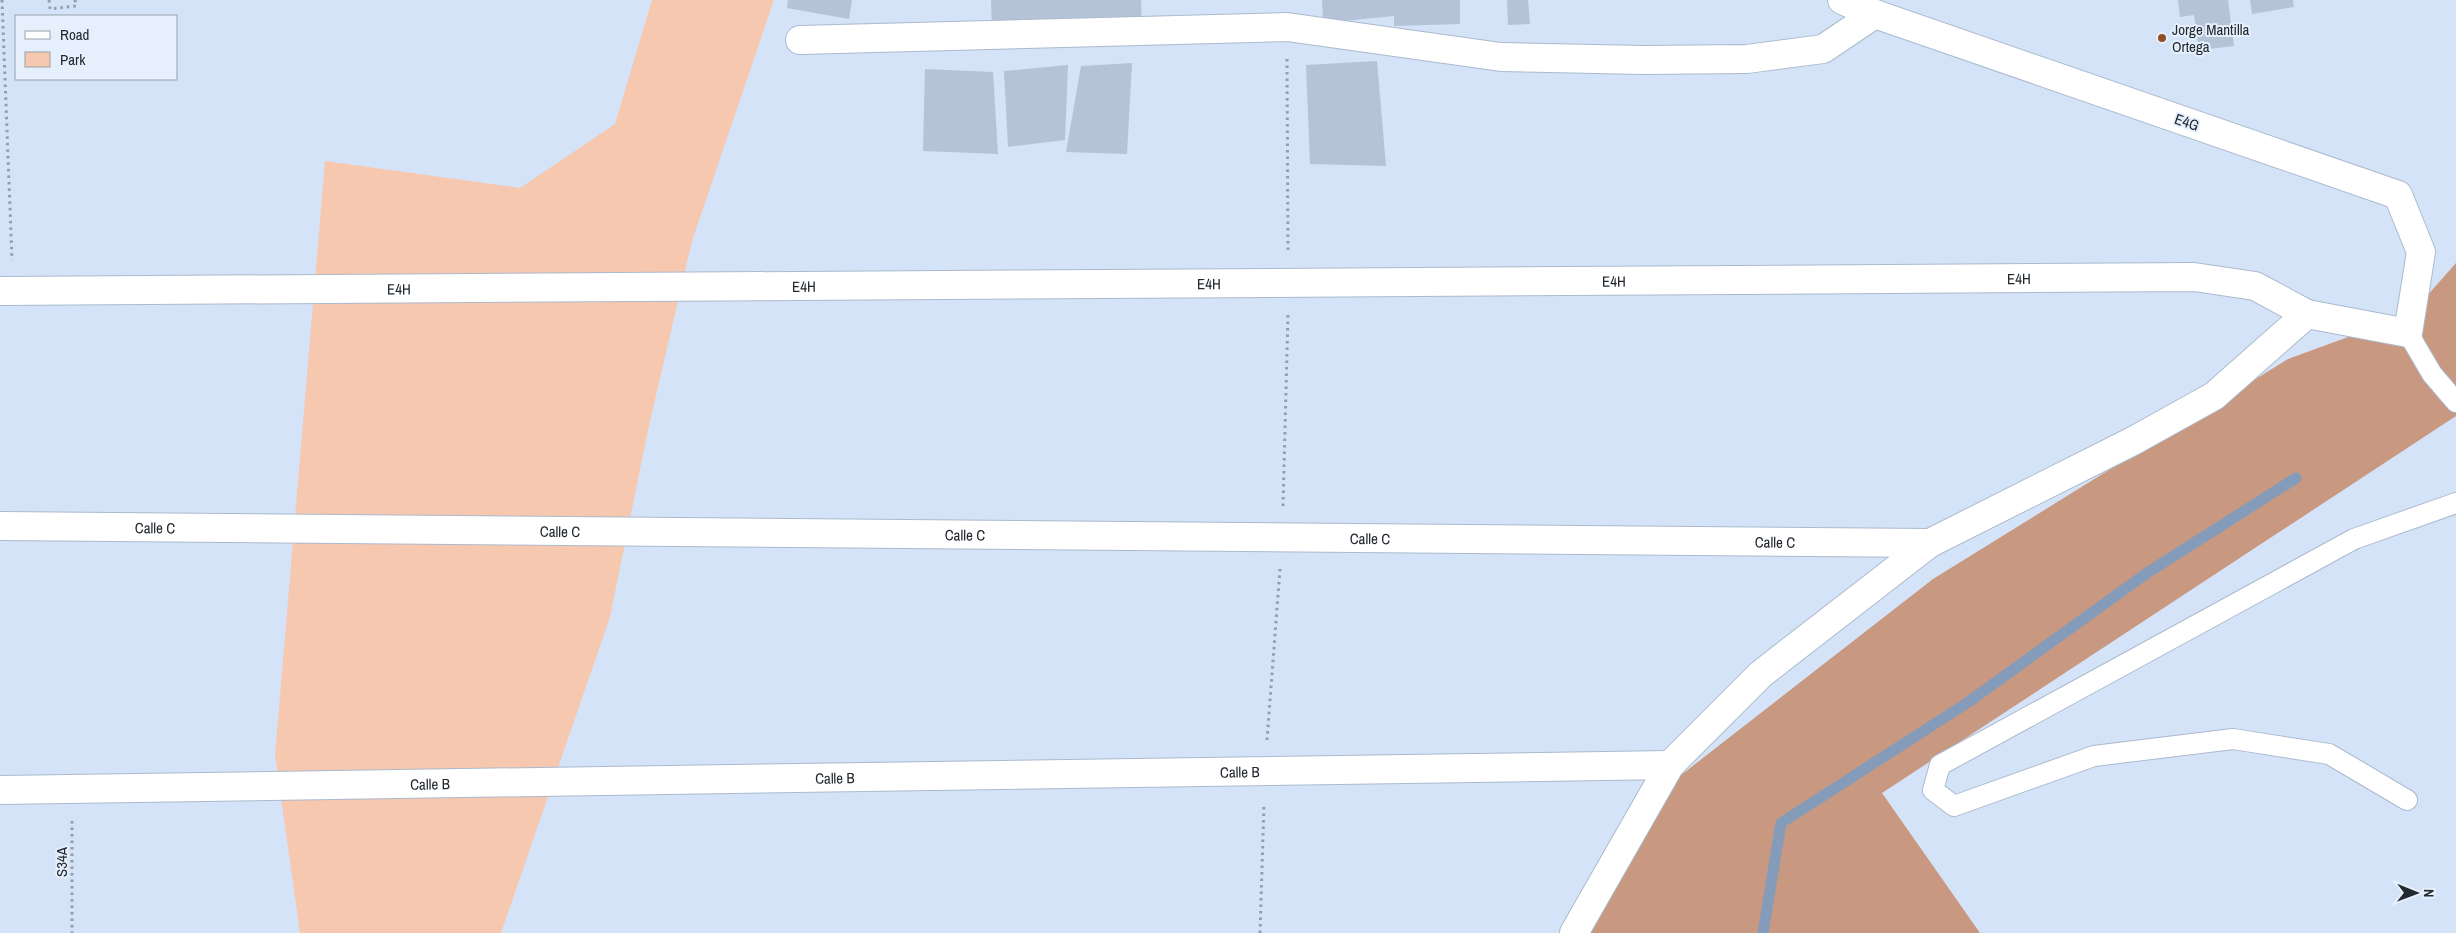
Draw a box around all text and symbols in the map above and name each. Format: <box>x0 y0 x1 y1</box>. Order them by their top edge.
legend <box>15 15 178 80</box>
place label: Jorge Mantilla Ortega <box>2172 19 2249 57</box>
text: Road <box>60 24 89 45</box>
marker: Jorge Mantilla Ortega <box>2156 32 2168 44</box>
text: Park <box>60 49 86 70</box>
street label: E4G <box>2172 108 2202 136</box>
street label: E4H <box>2007 268 2031 289</box>
street label: E4H <box>1602 270 1626 291</box>
street label: E4H <box>1197 273 1221 294</box>
street label: E4H <box>792 275 816 296</box>
street label: E4H <box>387 278 411 299</box>
street label: Calle C <box>135 517 175 538</box>
street label: Calle C <box>540 520 580 542</box>
street label: Calle C <box>945 524 985 545</box>
street label: Calle C <box>1350 527 1390 549</box>
street label: Calle C <box>1755 531 1795 552</box>
street label: Calle B <box>1220 761 1260 782</box>
street label: Calle B <box>815 767 855 788</box>
street label: Calle B <box>410 773 450 794</box>
street label: S34A <box>51 846 72 877</box>
north arrow <box>2391 868 2441 918</box>
text: N <box>2420 889 2438 898</box>

